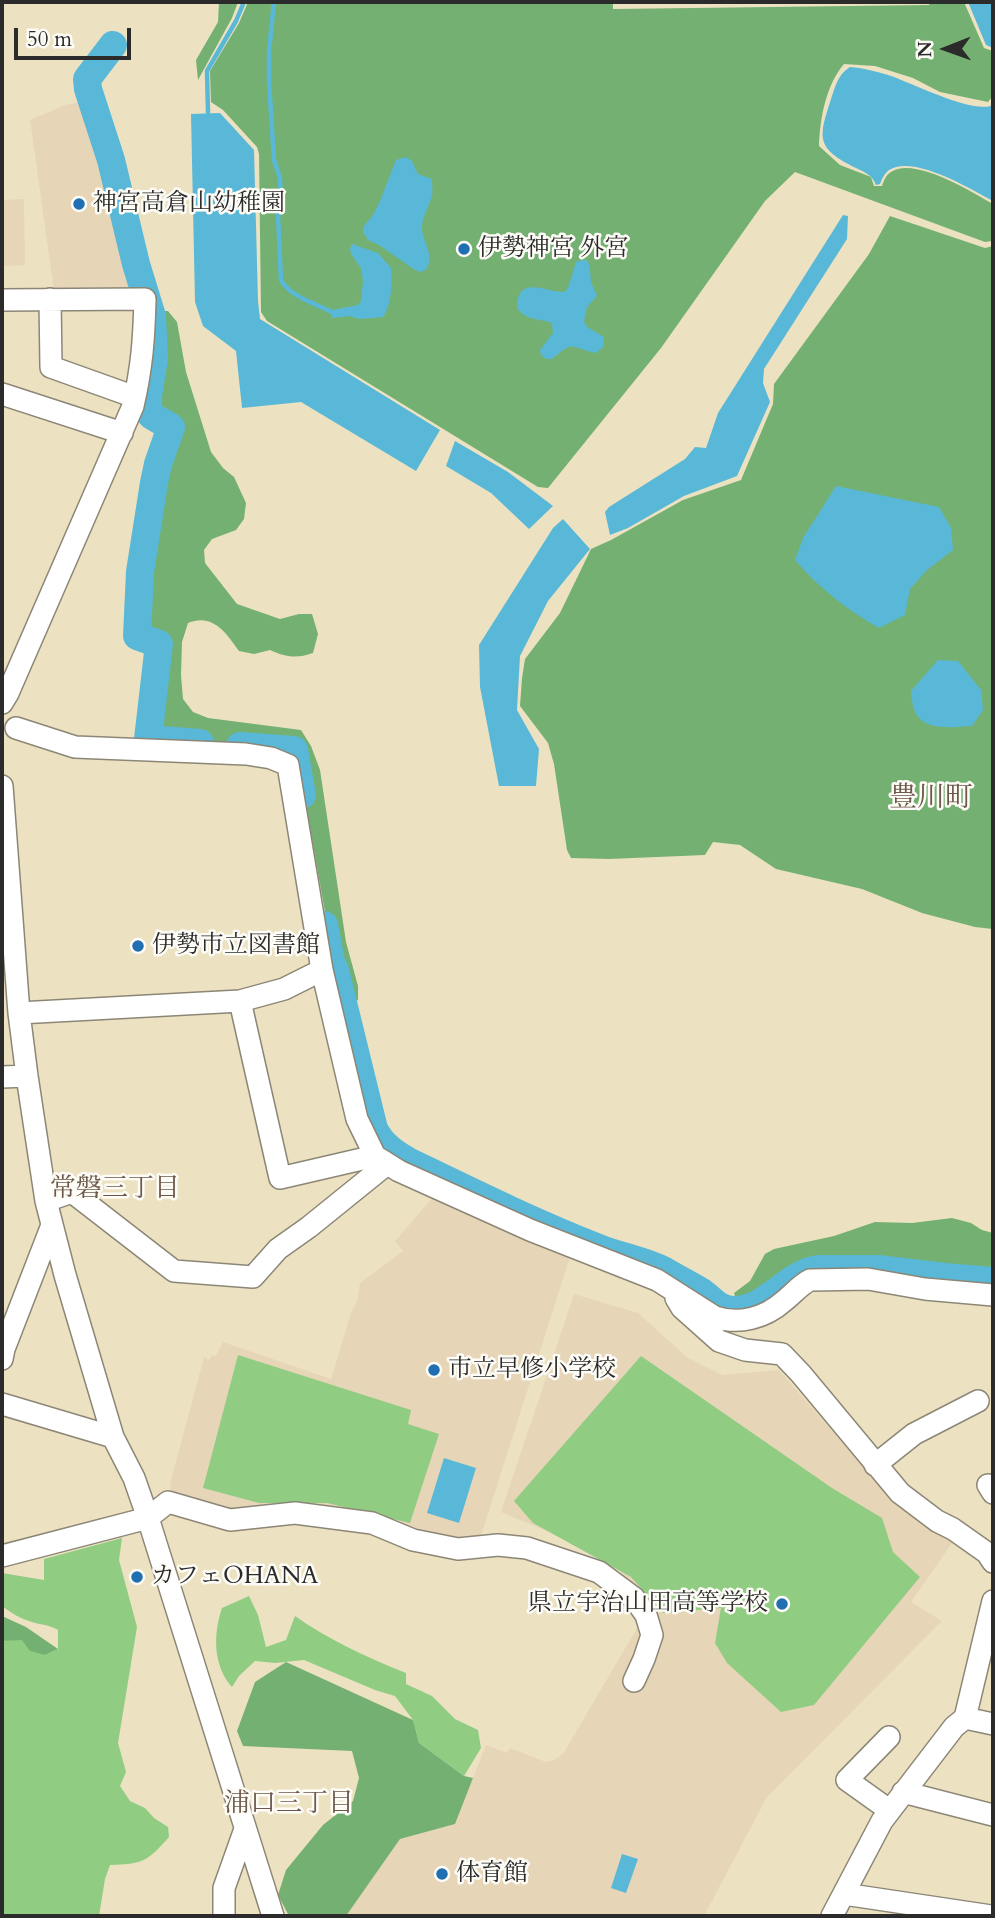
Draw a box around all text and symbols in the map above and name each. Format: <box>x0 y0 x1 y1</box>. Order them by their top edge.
scale bar <box>18 14 135 58</box>
north arrow <box>911 14 981 84</box>
text: 50 m <box>27 25 72 54</box>
text: N <box>912 41 938 58</box>
place label: 神宮高倉山幼稚園 <box>93 190 285 218</box>
marker: 神宮高倉山幼稚園 <box>71 196 87 212</box>
place label: 伊勢神宮 外宮 <box>478 235 628 263</box>
marker: 伊勢神宮 外宮 <box>456 241 472 257</box>
district label: 豊川町 <box>889 783 973 817</box>
place label: 伊勢市立図書館 <box>152 932 320 960</box>
marker: 伊勢市立図書館 <box>130 938 146 954</box>
district label: 常磐三丁目 <box>50 1174 180 1206</box>
place label: 市立早修小学校 <box>448 1356 616 1384</box>
marker: 市立早修小学校 <box>426 1362 442 1378</box>
place label: カフェOHANA <box>151 1563 318 1591</box>
marker: カフェOHANA <box>129 1569 145 1585</box>
place label: 県立宇治山田高等学校 <box>528 1590 768 1618</box>
marker: 県立宇治山田高等学校 <box>774 1596 790 1612</box>
district label: 浦口三丁目 <box>224 1789 354 1821</box>
place label: 体育館 <box>456 1860 528 1888</box>
marker: 体育館 <box>434 1866 450 1882</box>

